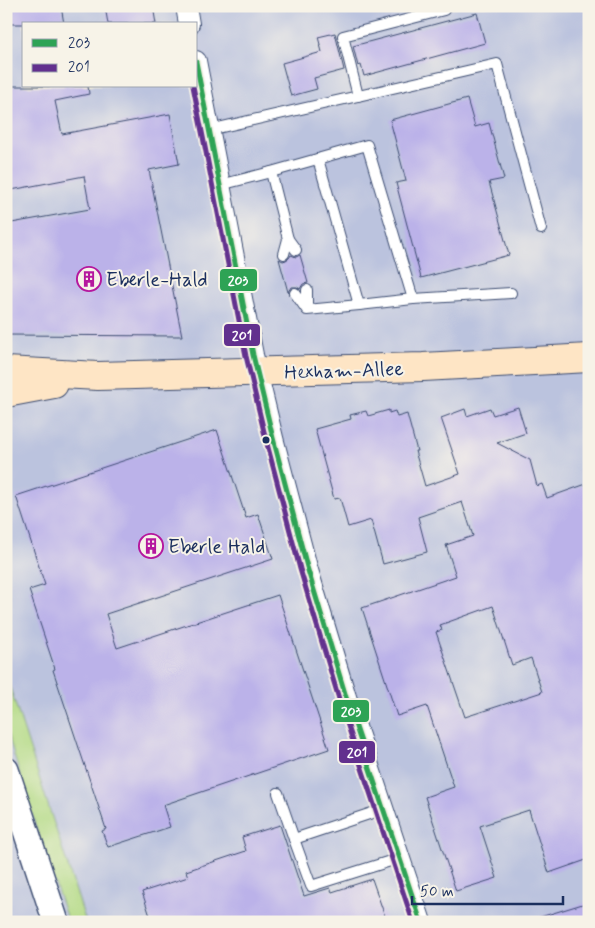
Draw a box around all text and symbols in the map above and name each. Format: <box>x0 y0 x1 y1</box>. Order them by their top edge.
legend <box>22 22 198 88</box>
text: 203 <box>68 34 90 54</box>
text: 201 <box>68 58 90 78</box>
building icon: Eberle-Hald <box>76 266 102 292</box>
place label: Eberle-Hald <box>106 267 208 294</box>
line badge: 203 <box>219 268 258 292</box>
text: 203 <box>228 272 249 290</box>
line badge: 201 <box>223 323 261 347</box>
text: 201 <box>232 327 252 345</box>
street label: Hexham-Allee <box>284 356 404 387</box>
unlabelled marker <box>261 435 271 445</box>
building icon: Eberle Hald <box>138 533 164 559</box>
place label: Eberle Hald <box>168 534 265 561</box>
line badge: 203 <box>332 699 370 723</box>
text: 203 <box>341 703 362 721</box>
line badge: 201 <box>338 740 376 764</box>
text: 201 <box>347 744 367 762</box>
scale bar <box>412 873 564 905</box>
text: 50 m <box>420 882 454 902</box>

